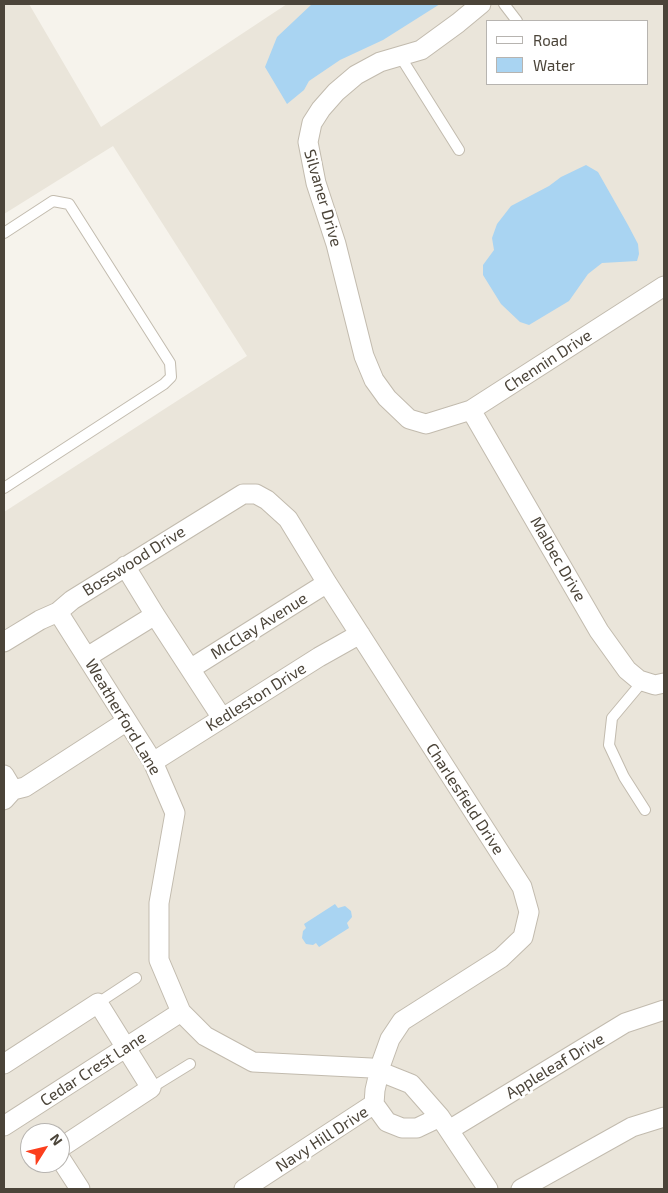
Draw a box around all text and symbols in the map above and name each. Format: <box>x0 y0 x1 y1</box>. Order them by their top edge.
legend <box>486 20 648 85</box>
text: Road <box>533 31 568 49</box>
text: Water <box>533 56 575 74</box>
street label: Silvaner Drive <box>300 147 346 249</box>
street label: Chennin Drive <box>501 326 595 396</box>
street label: Malbec Drive <box>526 513 590 605</box>
street label: Bosswood Drive <box>79 522 189 600</box>
street label: McClay Avenue <box>207 589 311 663</box>
street label: Weatherford Lane <box>81 656 165 778</box>
street label: Kedleston Drive <box>202 659 310 735</box>
street label: Charlesfield Drive <box>422 740 508 858</box>
street label: Cedar Crest Lane <box>37 1028 149 1110</box>
street label: Appleleaf Drive <box>502 1029 608 1103</box>
street label: Navy Hill Drive <box>272 1102 372 1176</box>
north arrow <box>20 1123 70 1173</box>
text: N <box>47 1130 67 1149</box>

